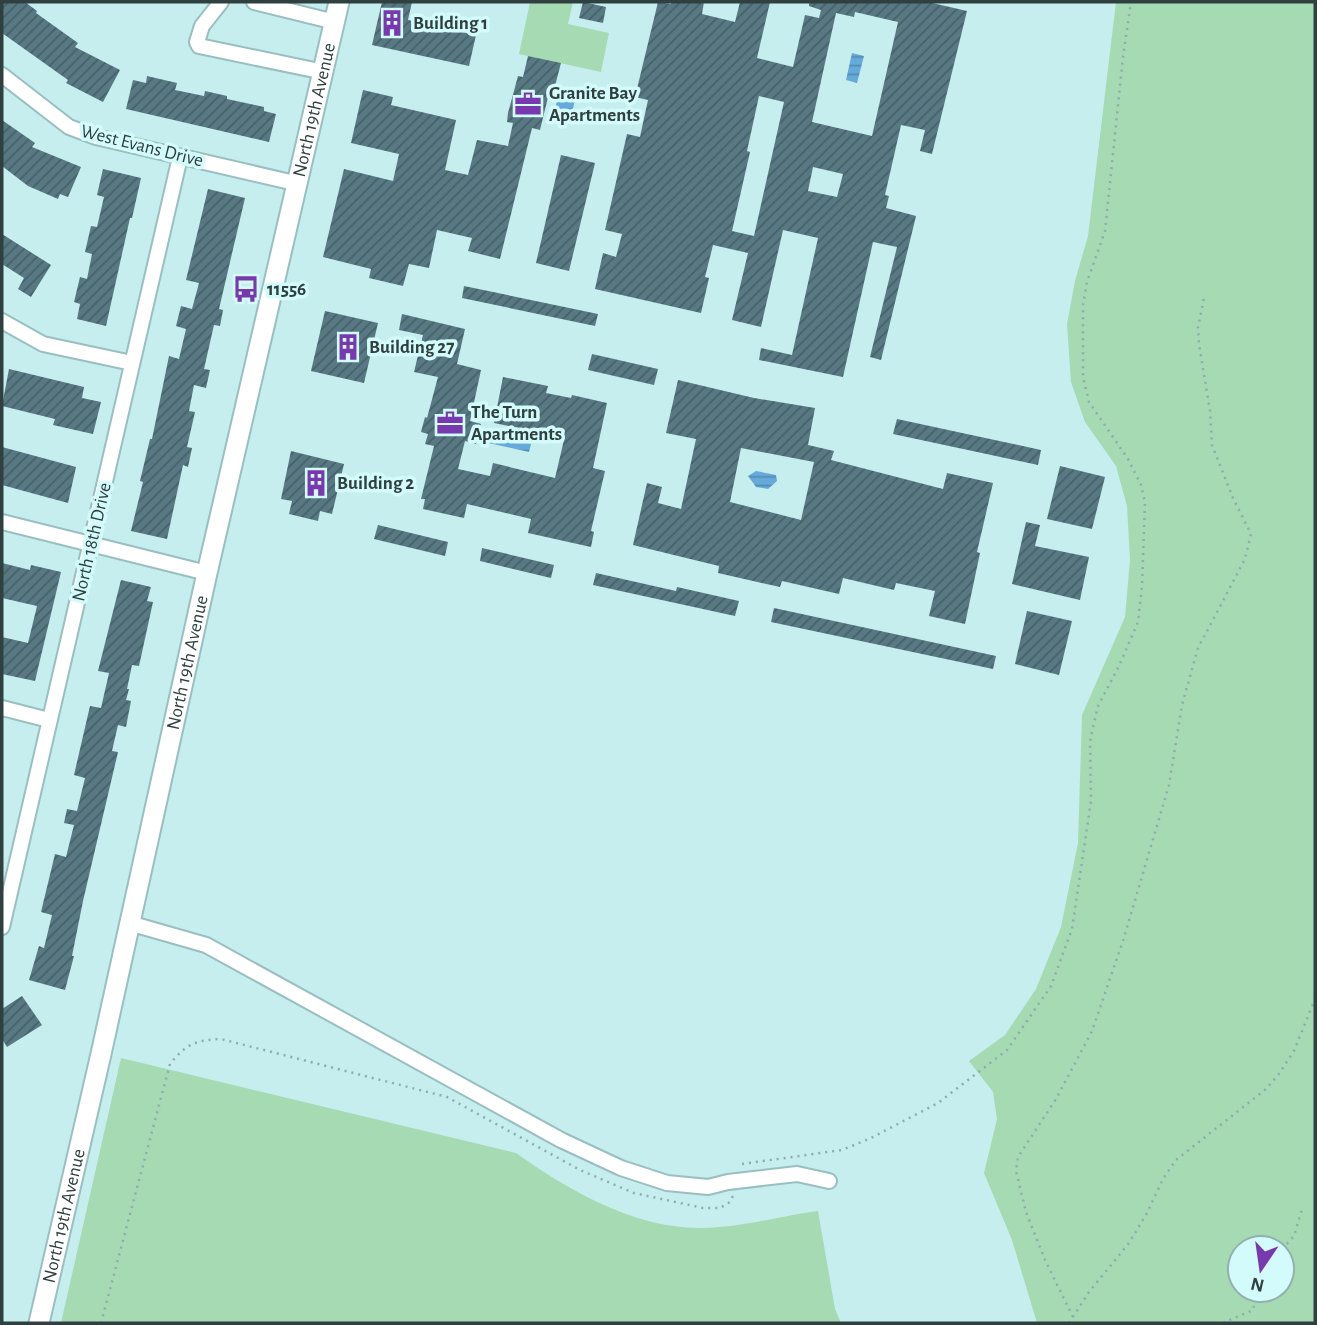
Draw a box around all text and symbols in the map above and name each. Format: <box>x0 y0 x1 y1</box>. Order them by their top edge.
building icon: Building 1 <box>377 8 407 38</box>
place label: Building 1 <box>413 14 488 33</box>
street label: North 19th Avenue <box>289 41 339 179</box>
place label: Granite Bay Apartments <box>549 84 640 125</box>
office icon: Granite Bay Apartments <box>513 89 543 119</box>
street label: West Evans Drive <box>79 122 205 170</box>
bus stop icon: 11556 <box>231 274 261 304</box>
place label: 11556 <box>267 280 306 299</box>
building icon: Building 27 <box>333 332 363 362</box>
place label: Building 27 <box>369 338 454 357</box>
place label: The Turn Apartments <box>471 403 562 444</box>
office icon: The Turn Apartments <box>435 408 465 438</box>
building icon: Building 2 <box>301 468 331 498</box>
place label: Building 2 <box>337 474 414 493</box>
street label: North 18th Drive <box>69 481 115 603</box>
street label: North 19th Avenue <box>163 594 211 731</box>
street label: North 19th Avenue <box>39 1147 88 1285</box>
north arrow <box>1226 1234 1296 1304</box>
text: N <box>1249 1273 1266 1295</box>

